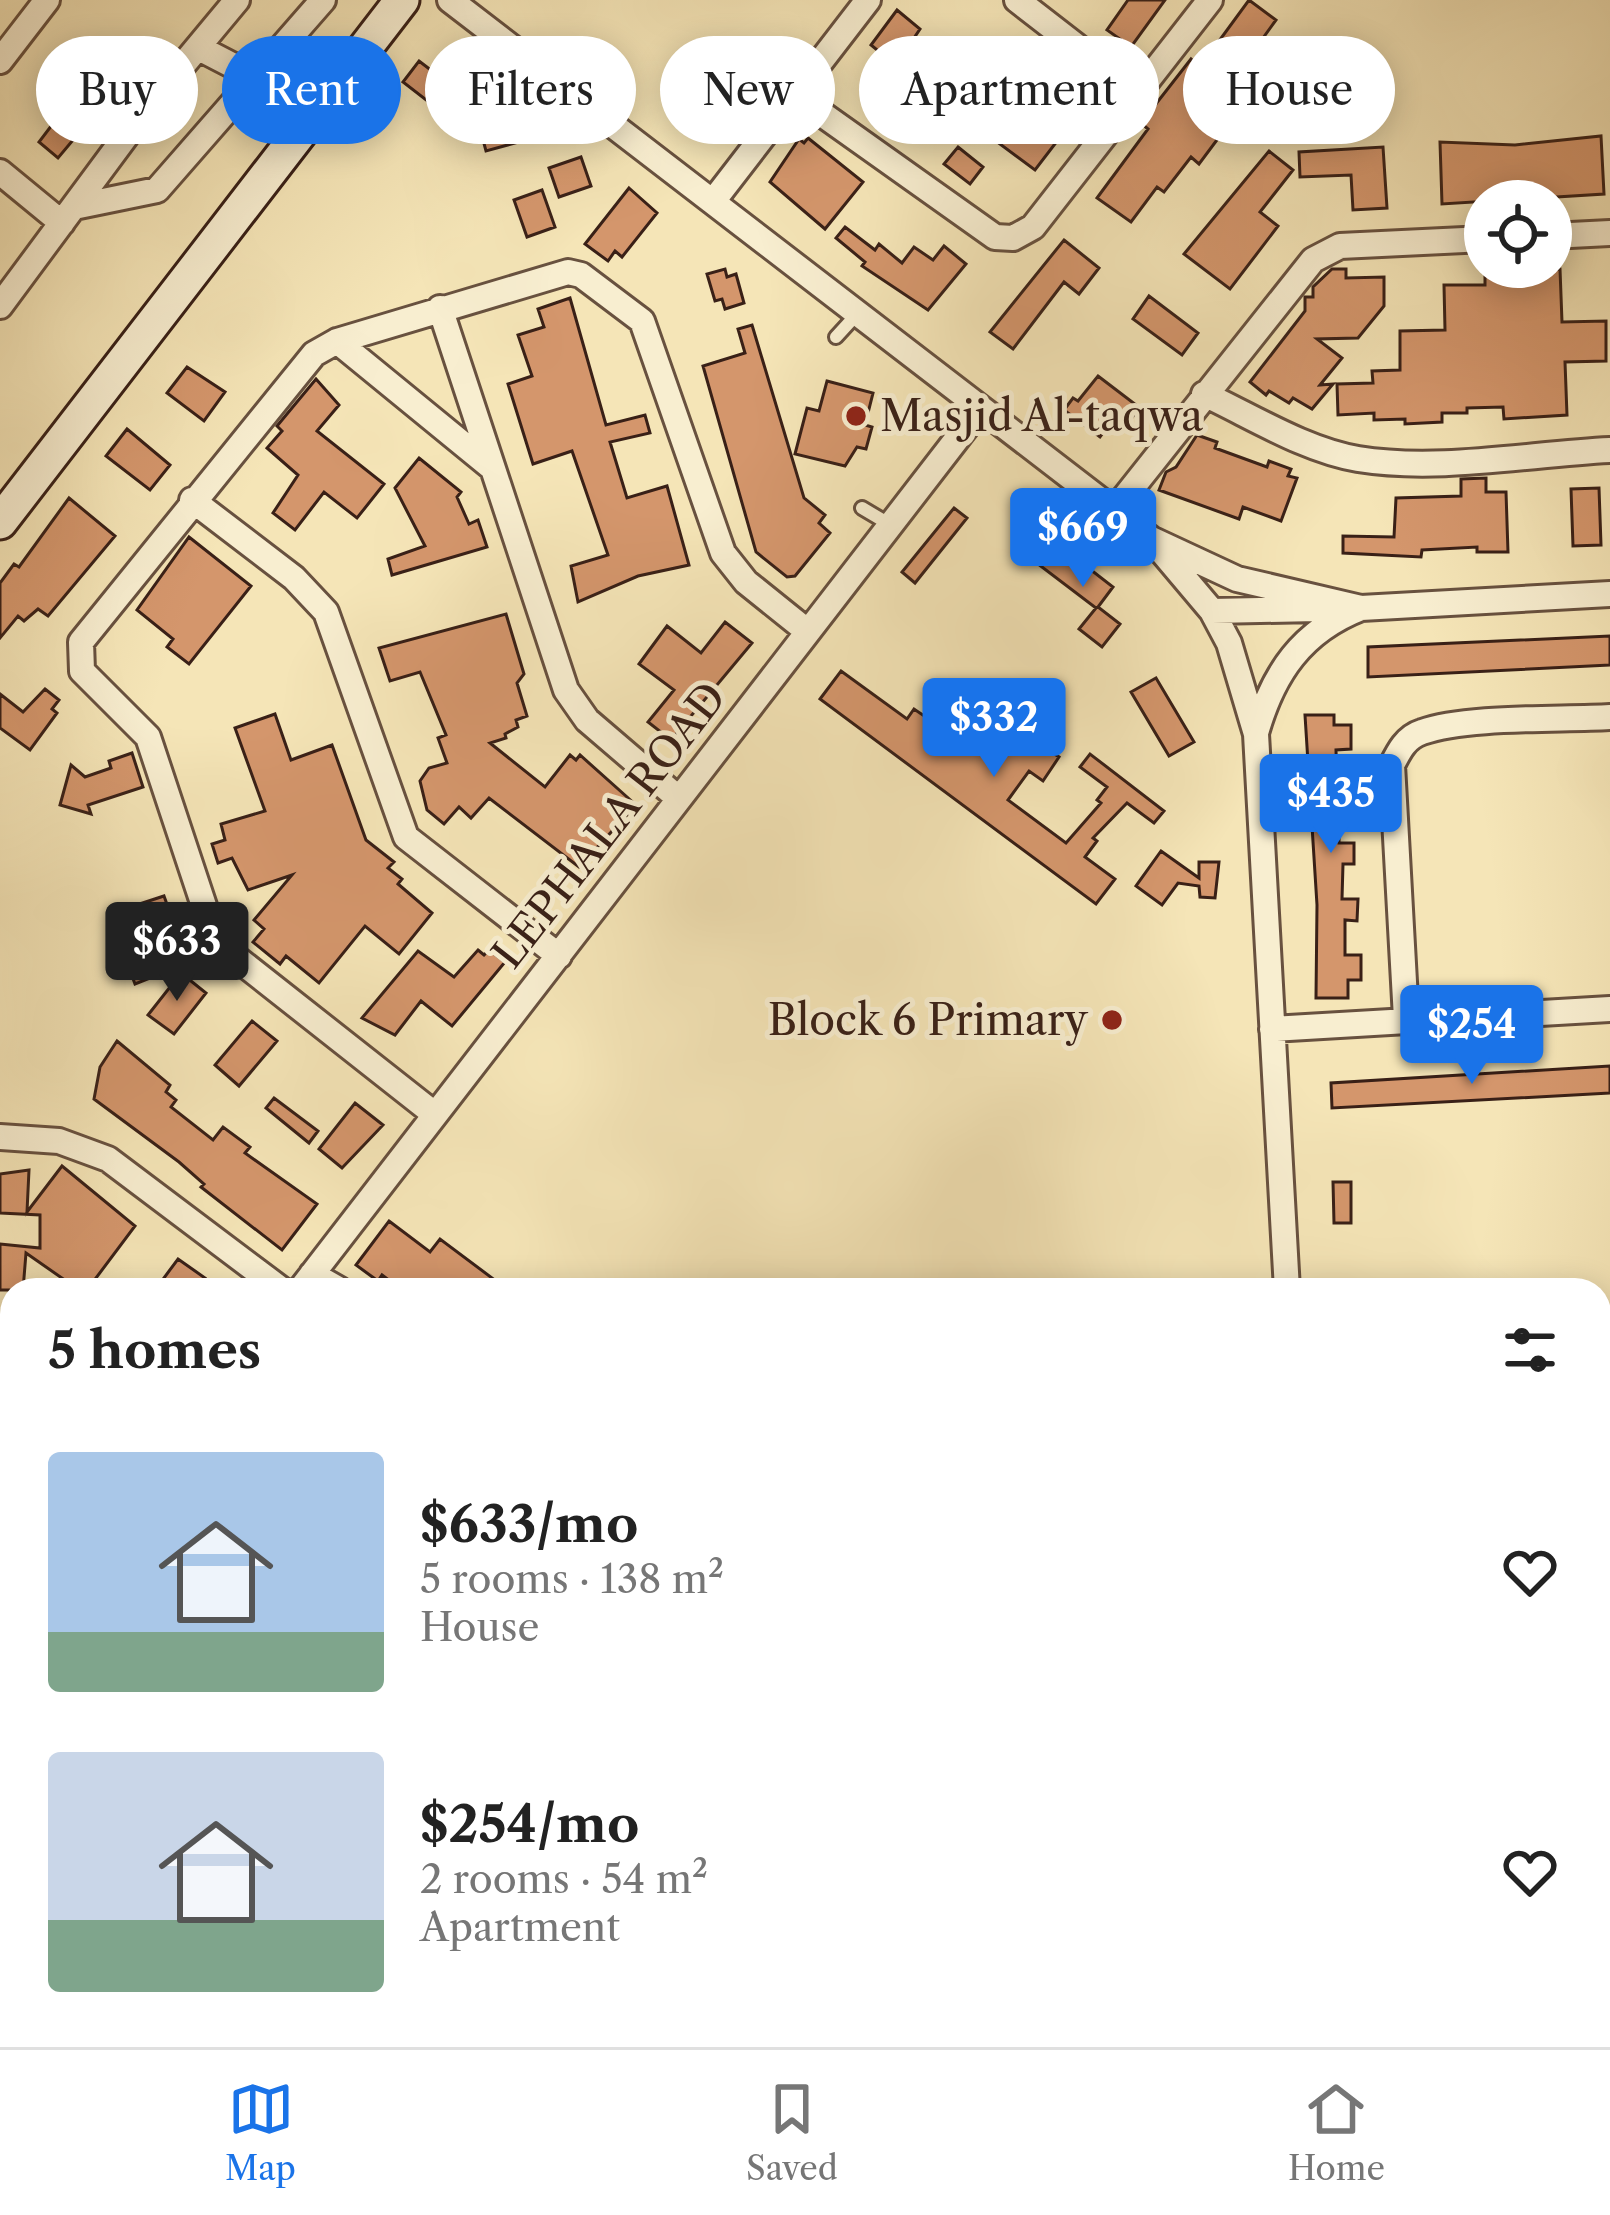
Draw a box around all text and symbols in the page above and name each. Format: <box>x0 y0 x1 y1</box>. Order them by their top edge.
chip: Buy <box>36 36 198 144</box>
chip: Rent <box>222 36 401 144</box>
chip: Filters <box>425 36 636 144</box>
chip: New <box>660 36 835 144</box>
chip: Apartment <box>859 36 1159 144</box>
chip: House <box>1183 36 1395 144</box>
map controls <box>1464 180 1572 288</box>
button: locate <box>1464 180 1572 288</box>
place label: Masjid Al-taqwa <box>880 390 1204 442</box>
marker: Masjid Al-taqwa <box>843 403 869 429</box>
pin: $669 <box>1012 488 1154 590</box>
text: $669 <box>1037 503 1129 551</box>
street label: LEPHALA ROAD <box>481 672 737 978</box>
pin: $332 <box>923 678 1065 780</box>
text: $332 <box>950 693 1038 741</box>
pin: $435 <box>1260 754 1402 856</box>
text: $435 <box>1287 769 1375 817</box>
pin: $633 <box>106 902 248 1004</box>
text: $633 <box>132 917 222 965</box>
pin: $254 <box>1401 985 1543 1087</box>
place label: Block 6 Primary <box>768 994 1089 1046</box>
text: $254 <box>1427 1000 1517 1048</box>
marker: Block 6 Primary <box>1099 1007 1125 1033</box>
icon: filters <box>1497 1317 1563 1383</box>
text: 5 homes <box>48 1319 261 1381</box>
text: $633/mo <box>420 1493 638 1555</box>
icon: home <box>144 1500 288 1644</box>
icon: heart <box>1497 1539 1563 1605</box>
text: 5 rooms · 138 m² <box>420 1555 724 1603</box>
text: House <box>420 1603 539 1651</box>
text: $254/mo <box>420 1793 639 1855</box>
icon: home <box>144 1800 288 1944</box>
icon: heart <box>1497 1839 1563 1905</box>
text: 2 rooms · 54 m² <box>420 1855 708 1903</box>
text: Apartment <box>420 1903 620 1951</box>
tab: Map <box>225 2076 296 2189</box>
tab: Saved <box>746 2076 838 2189</box>
tab: Home <box>1288 2076 1385 2189</box>

